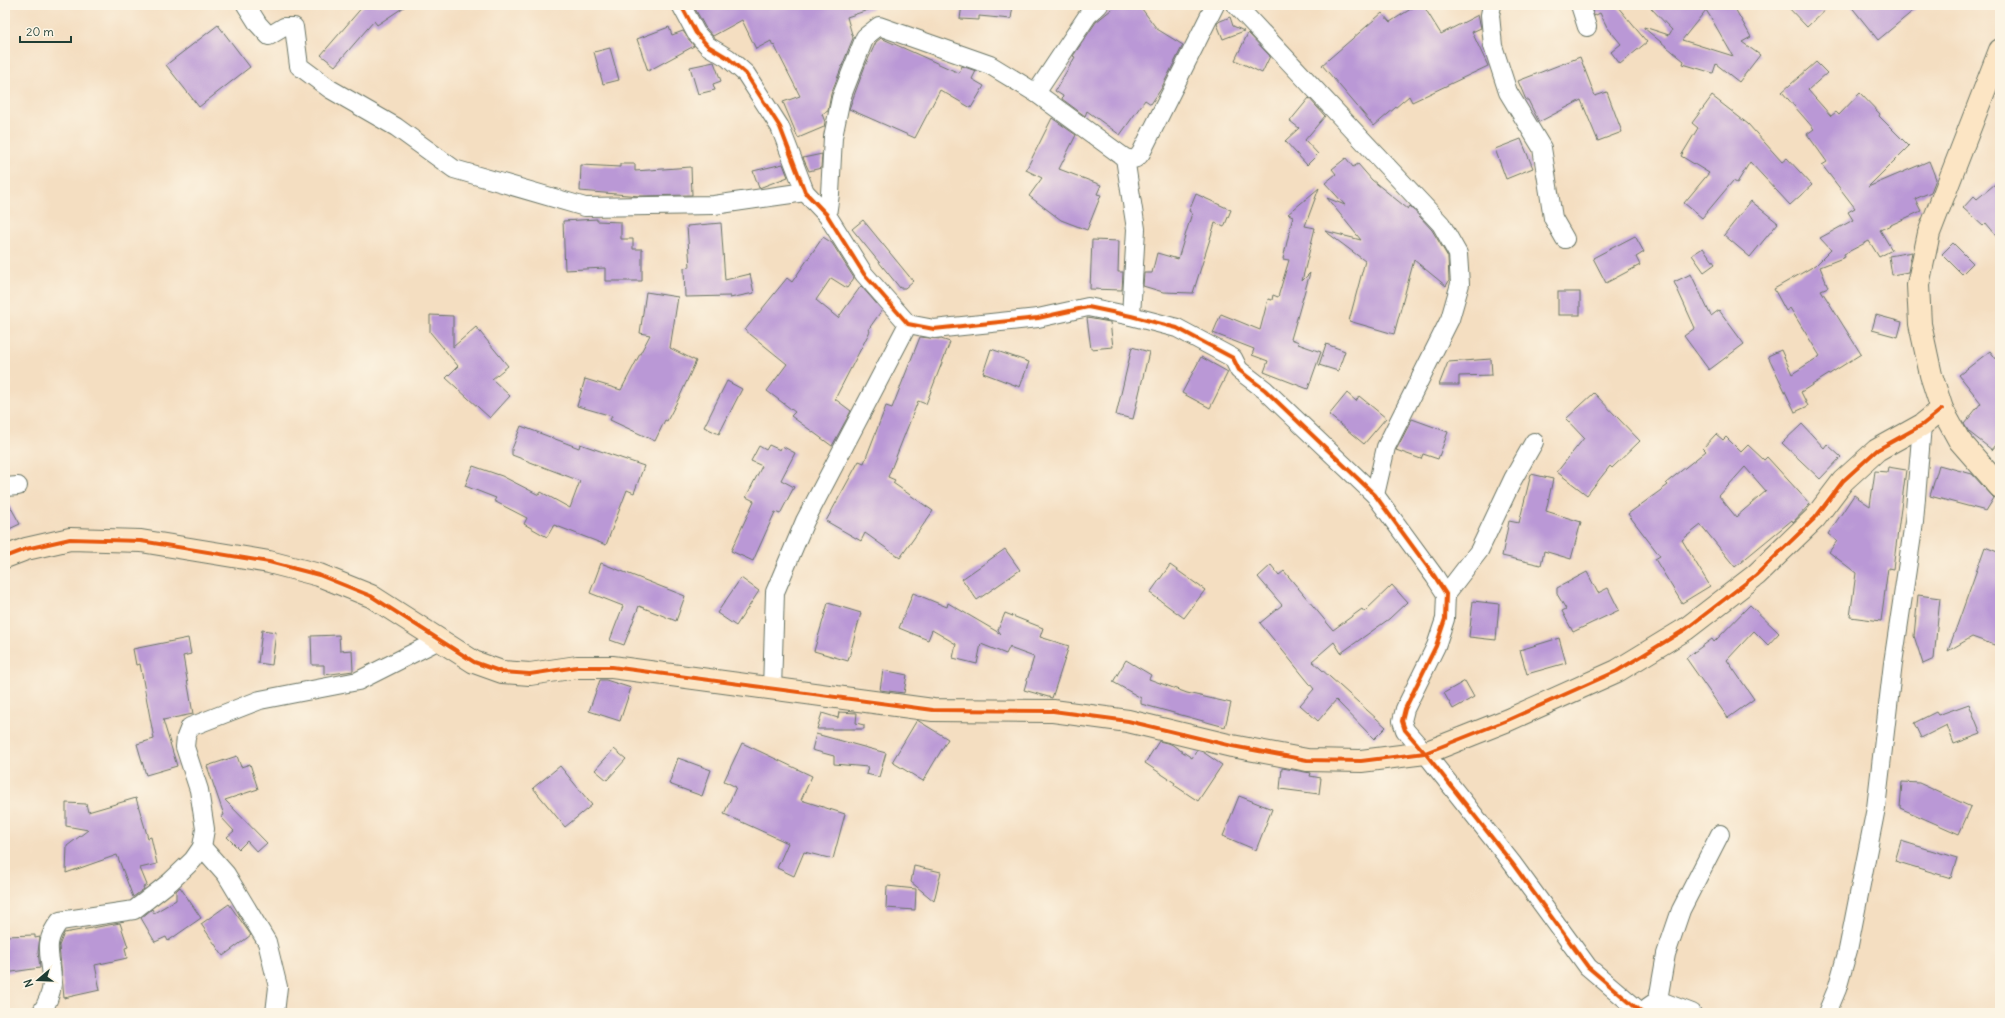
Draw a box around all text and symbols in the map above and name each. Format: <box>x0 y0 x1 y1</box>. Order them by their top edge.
scale bar <box>20 18 71 44</box>
text: 20 m <box>26 24 54 39</box>
north arrow <box>18 960 58 1000</box>
text: N <box>21 977 36 989</box>

